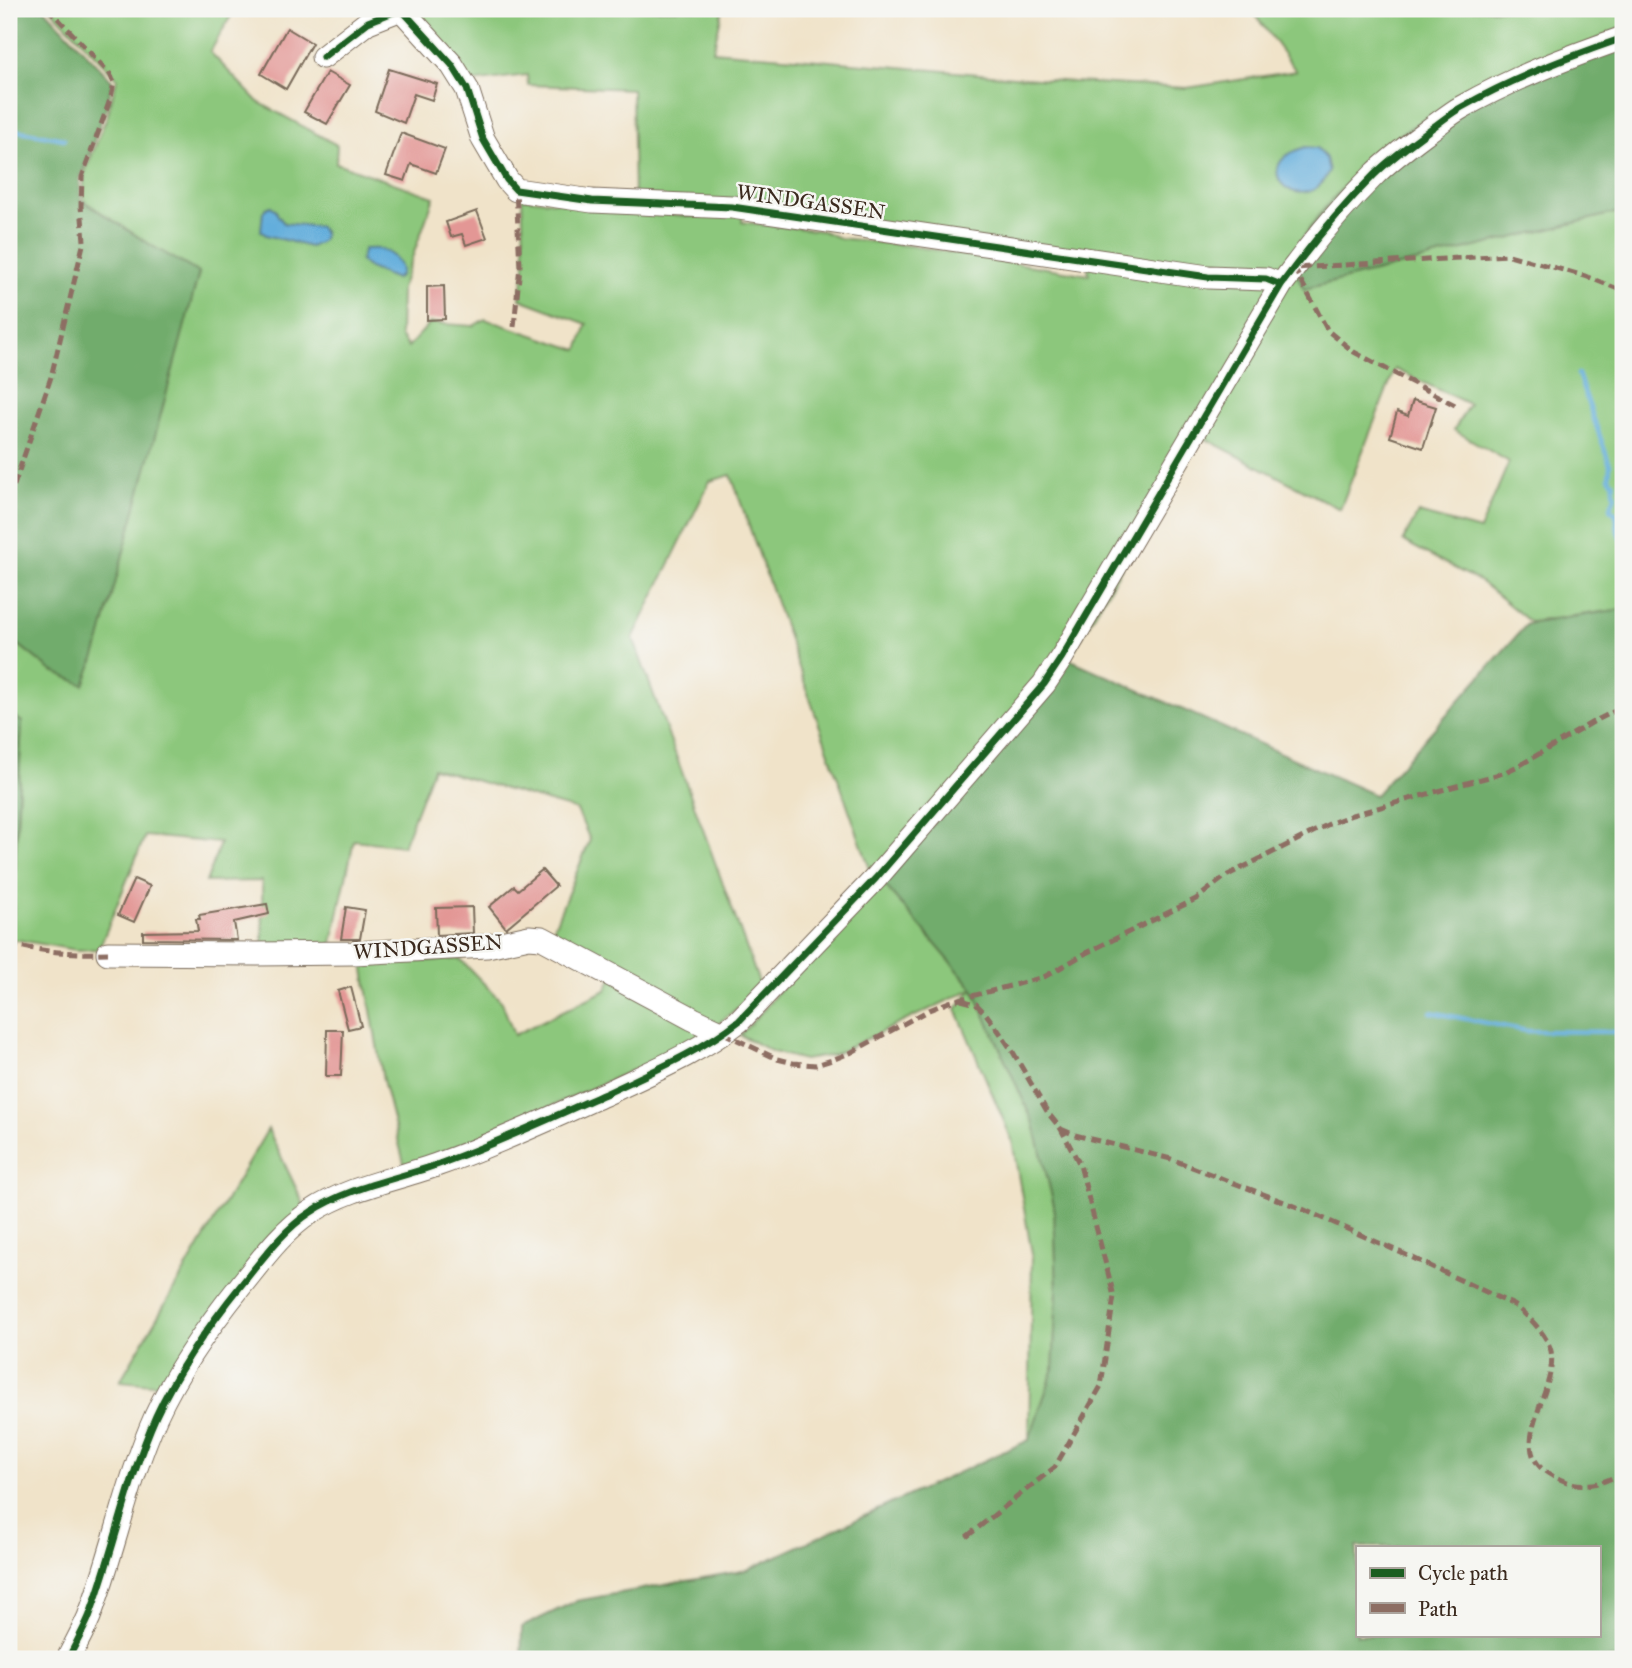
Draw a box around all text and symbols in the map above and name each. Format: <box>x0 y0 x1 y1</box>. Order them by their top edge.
street label: WINDGASSEN <box>735 179 887 225</box>
street label: WINDGASSEN <box>352 929 504 965</box>
legend <box>1356 1546 1600 1636</box>
text: Cycle path <box>1418 1560 1509 1586</box>
text: Path <box>1418 1596 1458 1622</box>

